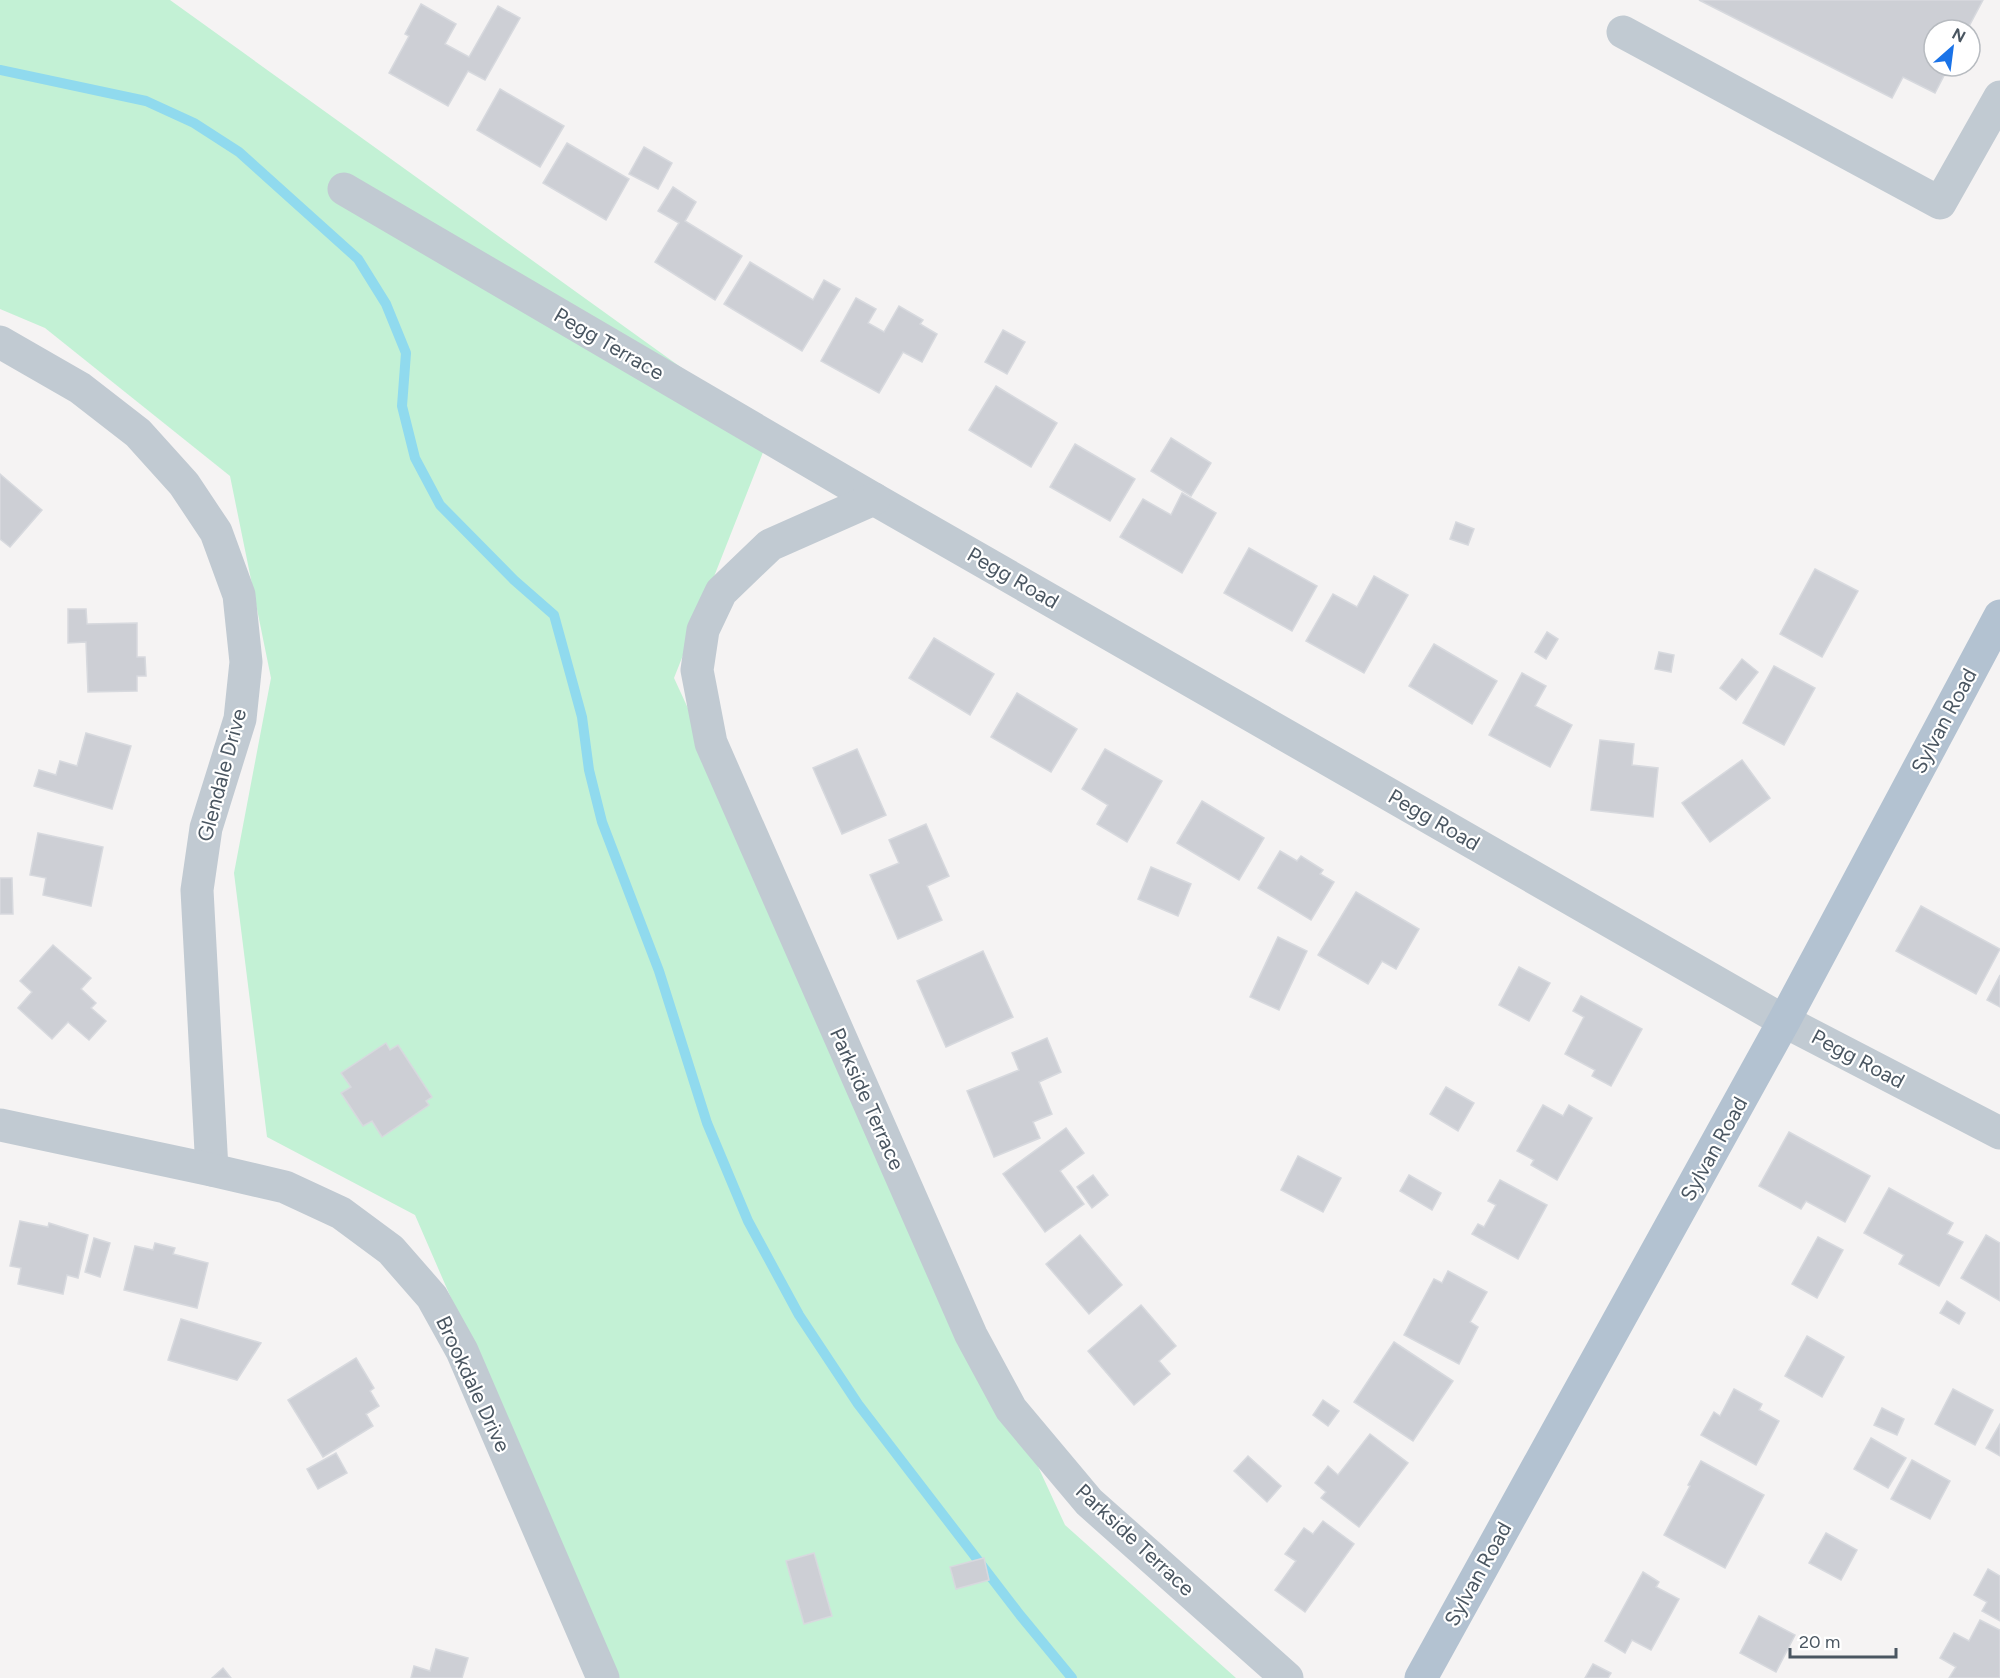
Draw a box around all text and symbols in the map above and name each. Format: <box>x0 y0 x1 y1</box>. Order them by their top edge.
north arrow <box>1922 18 1982 78</box>
text: N <box>1949 24 1969 46</box>
street label: Pegg Terrace <box>550 302 669 385</box>
street label: Pegg Road <box>963 541 1063 614</box>
street label: Sylvan Road <box>1905 664 1982 777</box>
street label: Glendale Drive <box>192 706 251 844</box>
street label: Pegg Road <box>1384 783 1484 856</box>
street label: Parkside Terrace <box>825 1024 910 1174</box>
street label: Pegg Road <box>1808 1024 1909 1093</box>
street label: Sylvan Road <box>1675 1092 1752 1205</box>
street label: Brookdale Drive <box>431 1312 516 1456</box>
street label: Parkside Terrace <box>1071 1478 1200 1601</box>
street label: Sylvan Road <box>1439 1517 1516 1630</box>
scale bar <box>1790 1621 1896 1659</box>
text: 20 m <box>1799 1631 1840 1653</box>

